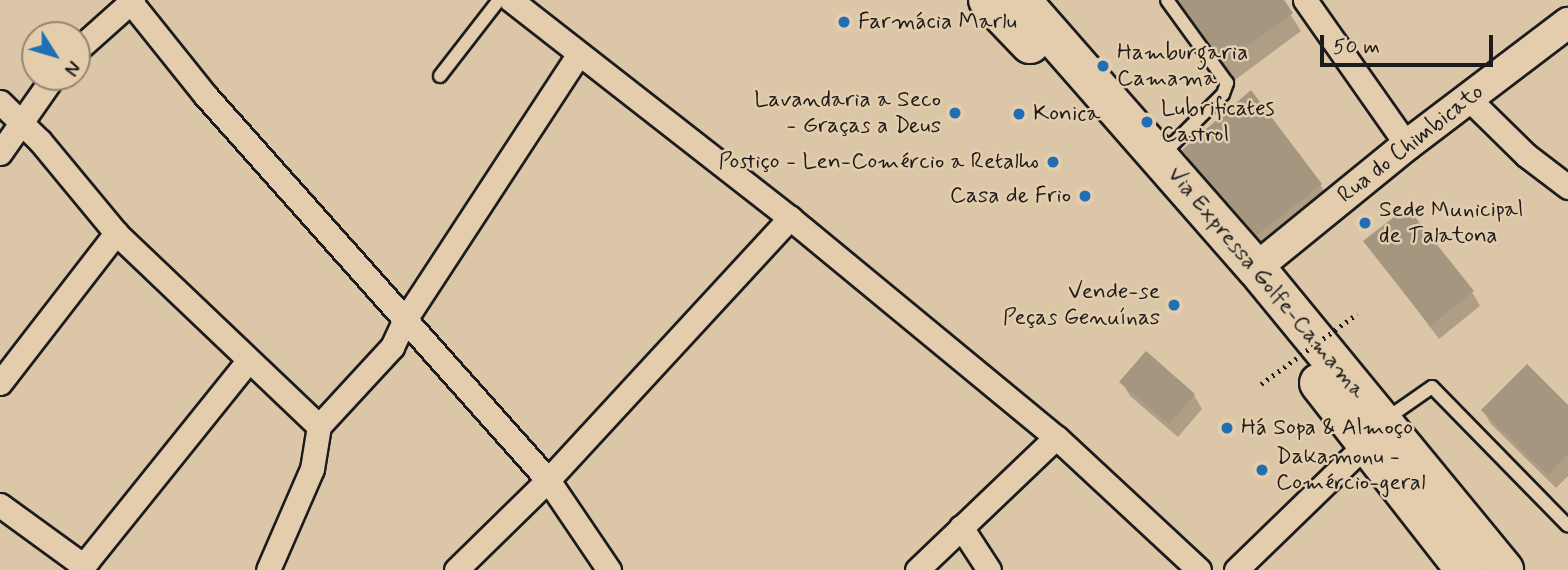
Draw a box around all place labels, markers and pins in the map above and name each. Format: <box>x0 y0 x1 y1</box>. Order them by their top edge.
place label: Farmácia Marlu <box>858 8 1013 36</box>
marker: Farmácia Marlu <box>836 14 852 30</box>
place label: Hamburgaria Camama <box>1117 39 1248 93</box>
marker: Hamburgaria Camama <box>1095 58 1111 74</box>
place label: Lavandaria a Seco - Graças a Deus <box>756 86 941 140</box>
place label: Lubrificates Castrol <box>1161 95 1275 149</box>
place label: Konica <box>1033 100 1100 128</box>
marker: Lavandaria a Seco - Graças a Deus <box>947 105 963 121</box>
marker: Konica <box>1011 106 1027 122</box>
marker: Lubrificates Castrol <box>1139 114 1155 130</box>
place label: Postiço - Len-Comércio a Retalho <box>721 148 1039 176</box>
marker: Postiço - Len-Comércio a Retalho <box>1045 154 1061 170</box>
place label: Casa de Frio <box>951 182 1071 210</box>
marker: Casa de Frio <box>1077 188 1093 204</box>
place label: Sede Municipal de Talatona <box>1379 196 1522 250</box>
marker: Sede Municipal de Talatona <box>1357 215 1373 231</box>
place label: Vende-se Peças Genuínas <box>1012 278 1160 332</box>
marker: Vende-se Peças Genuínas <box>1166 297 1182 313</box>
place label: Há Sopa & Almoço <box>1241 414 1413 442</box>
marker: Há Sopa & Almoço <box>1219 420 1235 436</box>
place label: Dakamonu - Comércio-geral <box>1276 443 1425 497</box>
marker: Dakamonu - Comércio-geral <box>1254 462 1270 478</box>

